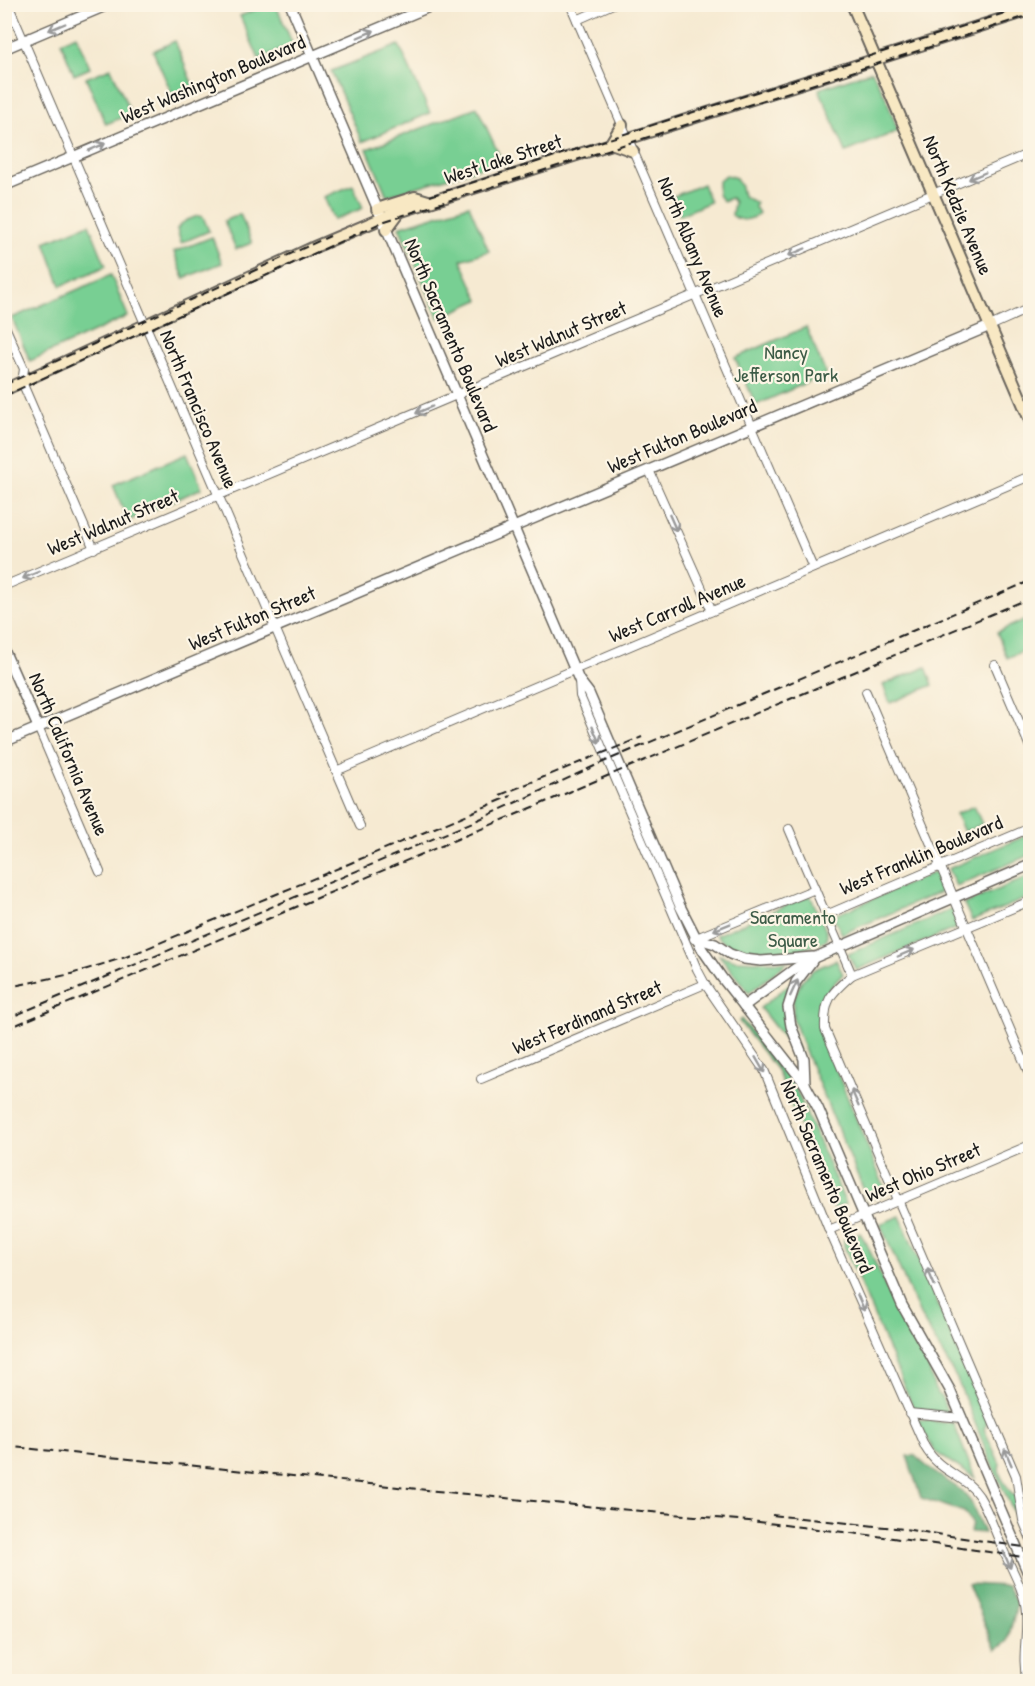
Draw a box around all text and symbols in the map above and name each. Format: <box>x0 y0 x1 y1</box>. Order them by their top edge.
one-way arrow <box>49 22 67 33</box>
street label: West Washington Boulevard <box>117 27 309 130</box>
one-way arrow <box>356 28 375 39</box>
street label: West Lake Street <box>441 126 566 190</box>
street label: North Kedzie Avenue <box>917 131 1000 279</box>
one-way arrow <box>87 141 106 152</box>
one-way arrow <box>968 171 986 182</box>
street label: North Albany Avenue <box>652 172 735 321</box>
street label: North Sacramento Boulevard <box>398 234 505 436</box>
one-way arrow <box>788 247 807 258</box>
street label: West Walnut Street <box>491 293 632 373</box>
street label: North Francisco Avenue <box>154 326 245 492</box>
park label: Nancy Jefferson Park <box>734 338 838 388</box>
street label: West Fulton Boulevard <box>603 392 761 479</box>
one-way arrow <box>415 405 434 416</box>
street label: West Walnut Street <box>43 481 184 561</box>
one-way arrow <box>668 513 679 532</box>
street label: West Carroll Avenue <box>604 567 749 648</box>
one-way arrow <box>23 570 41 581</box>
street label: West Fulton Street <box>184 578 320 656</box>
street label: North California Avenue <box>23 668 116 839</box>
one-way arrow <box>591 725 602 744</box>
street label: West Franklin Boulevard <box>835 808 1006 901</box>
park label: Sacramento Square <box>750 903 836 953</box>
one-way arrow <box>713 922 731 933</box>
one-way arrow <box>896 947 915 958</box>
street label: West Ferdinand Street <box>508 972 667 1060</box>
one-way arrow <box>789 979 801 997</box>
one-way arrow <box>755 1056 767 1073</box>
street label: North Sacramento Boulevard <box>774 1075 881 1277</box>
one-way arrow <box>848 1089 859 1107</box>
street label: West Ohio Street <box>861 1135 986 1208</box>
one-way arrow <box>925 1269 936 1287</box>
one-way arrow <box>856 1293 867 1312</box>
one-way arrow <box>1001 1448 1013 1466</box>
one-way arrow <box>1002 1550 1013 1569</box>

